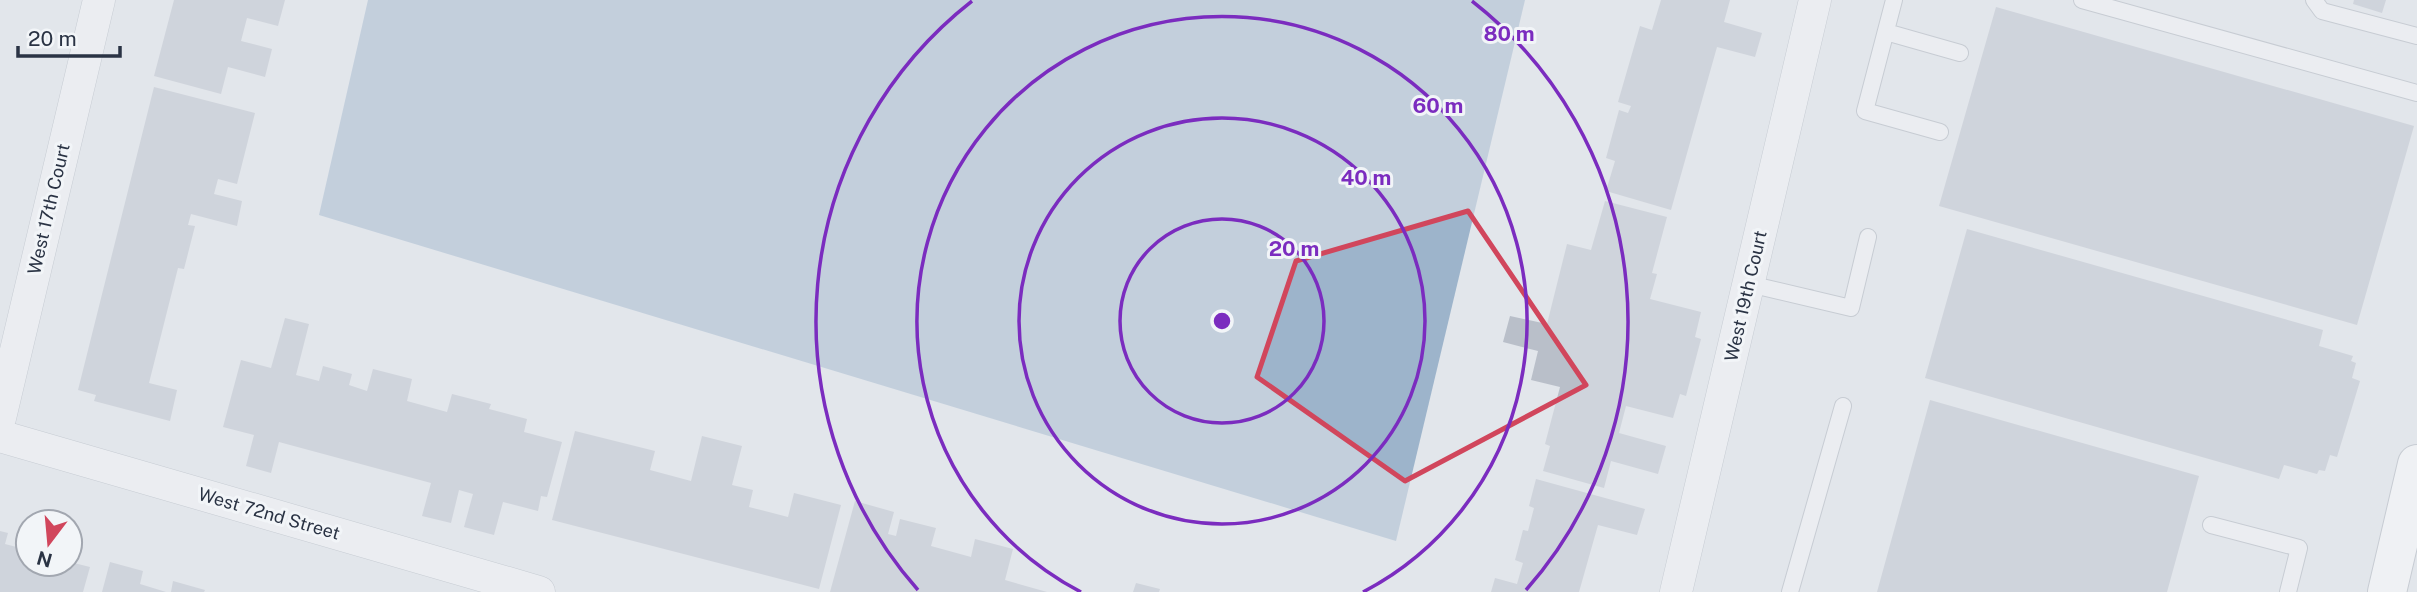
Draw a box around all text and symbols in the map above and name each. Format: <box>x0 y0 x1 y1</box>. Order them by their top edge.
scale bar <box>18 14 119 58</box>
text: 80 m <box>1483 21 1535 46</box>
text: 20 m <box>28 26 77 51</box>
text: 60 m <box>1413 93 1463 118</box>
street label: West 17th Court <box>23 141 74 276</box>
text: 40 m <box>1341 165 1391 190</box>
street label: West 19th Court <box>1720 228 1771 364</box>
text: 20 m <box>1269 236 1319 261</box>
centre of rings <box>1210 309 1234 333</box>
street label: West 72nd Street <box>196 483 342 544</box>
north arrow <box>14 508 84 578</box>
text: N <box>34 547 54 572</box>

